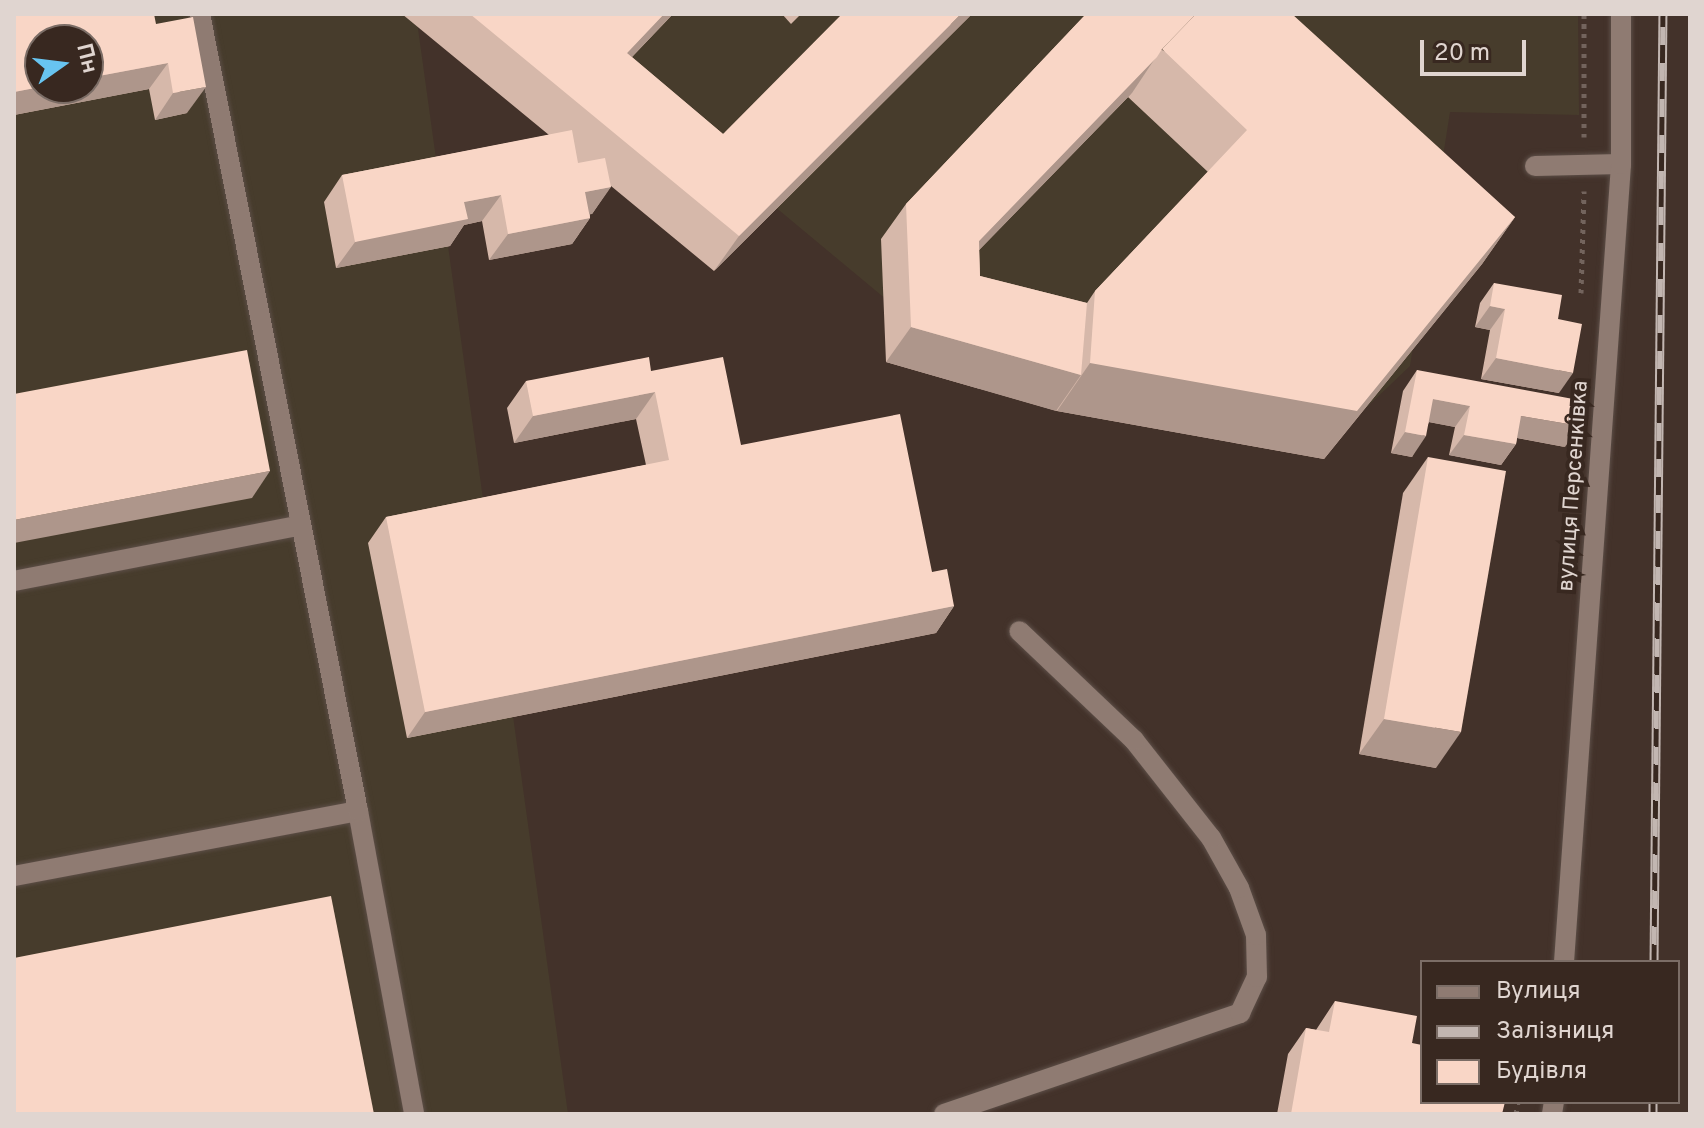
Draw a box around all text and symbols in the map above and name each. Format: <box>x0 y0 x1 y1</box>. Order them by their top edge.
north arrow <box>24 24 104 104</box>
scale bar <box>1424 24 1530 74</box>
text: 20 m <box>1434 39 1490 69</box>
text: Пн <box>69 41 103 76</box>
street label: вулиця Персенківка <box>1553 380 1595 592</box>
legend <box>1420 960 1680 1104</box>
text: Вулиця <box>1496 977 1580 1007</box>
text: Залізниця <box>1496 1017 1614 1047</box>
text: Будівля <box>1496 1057 1587 1087</box>

